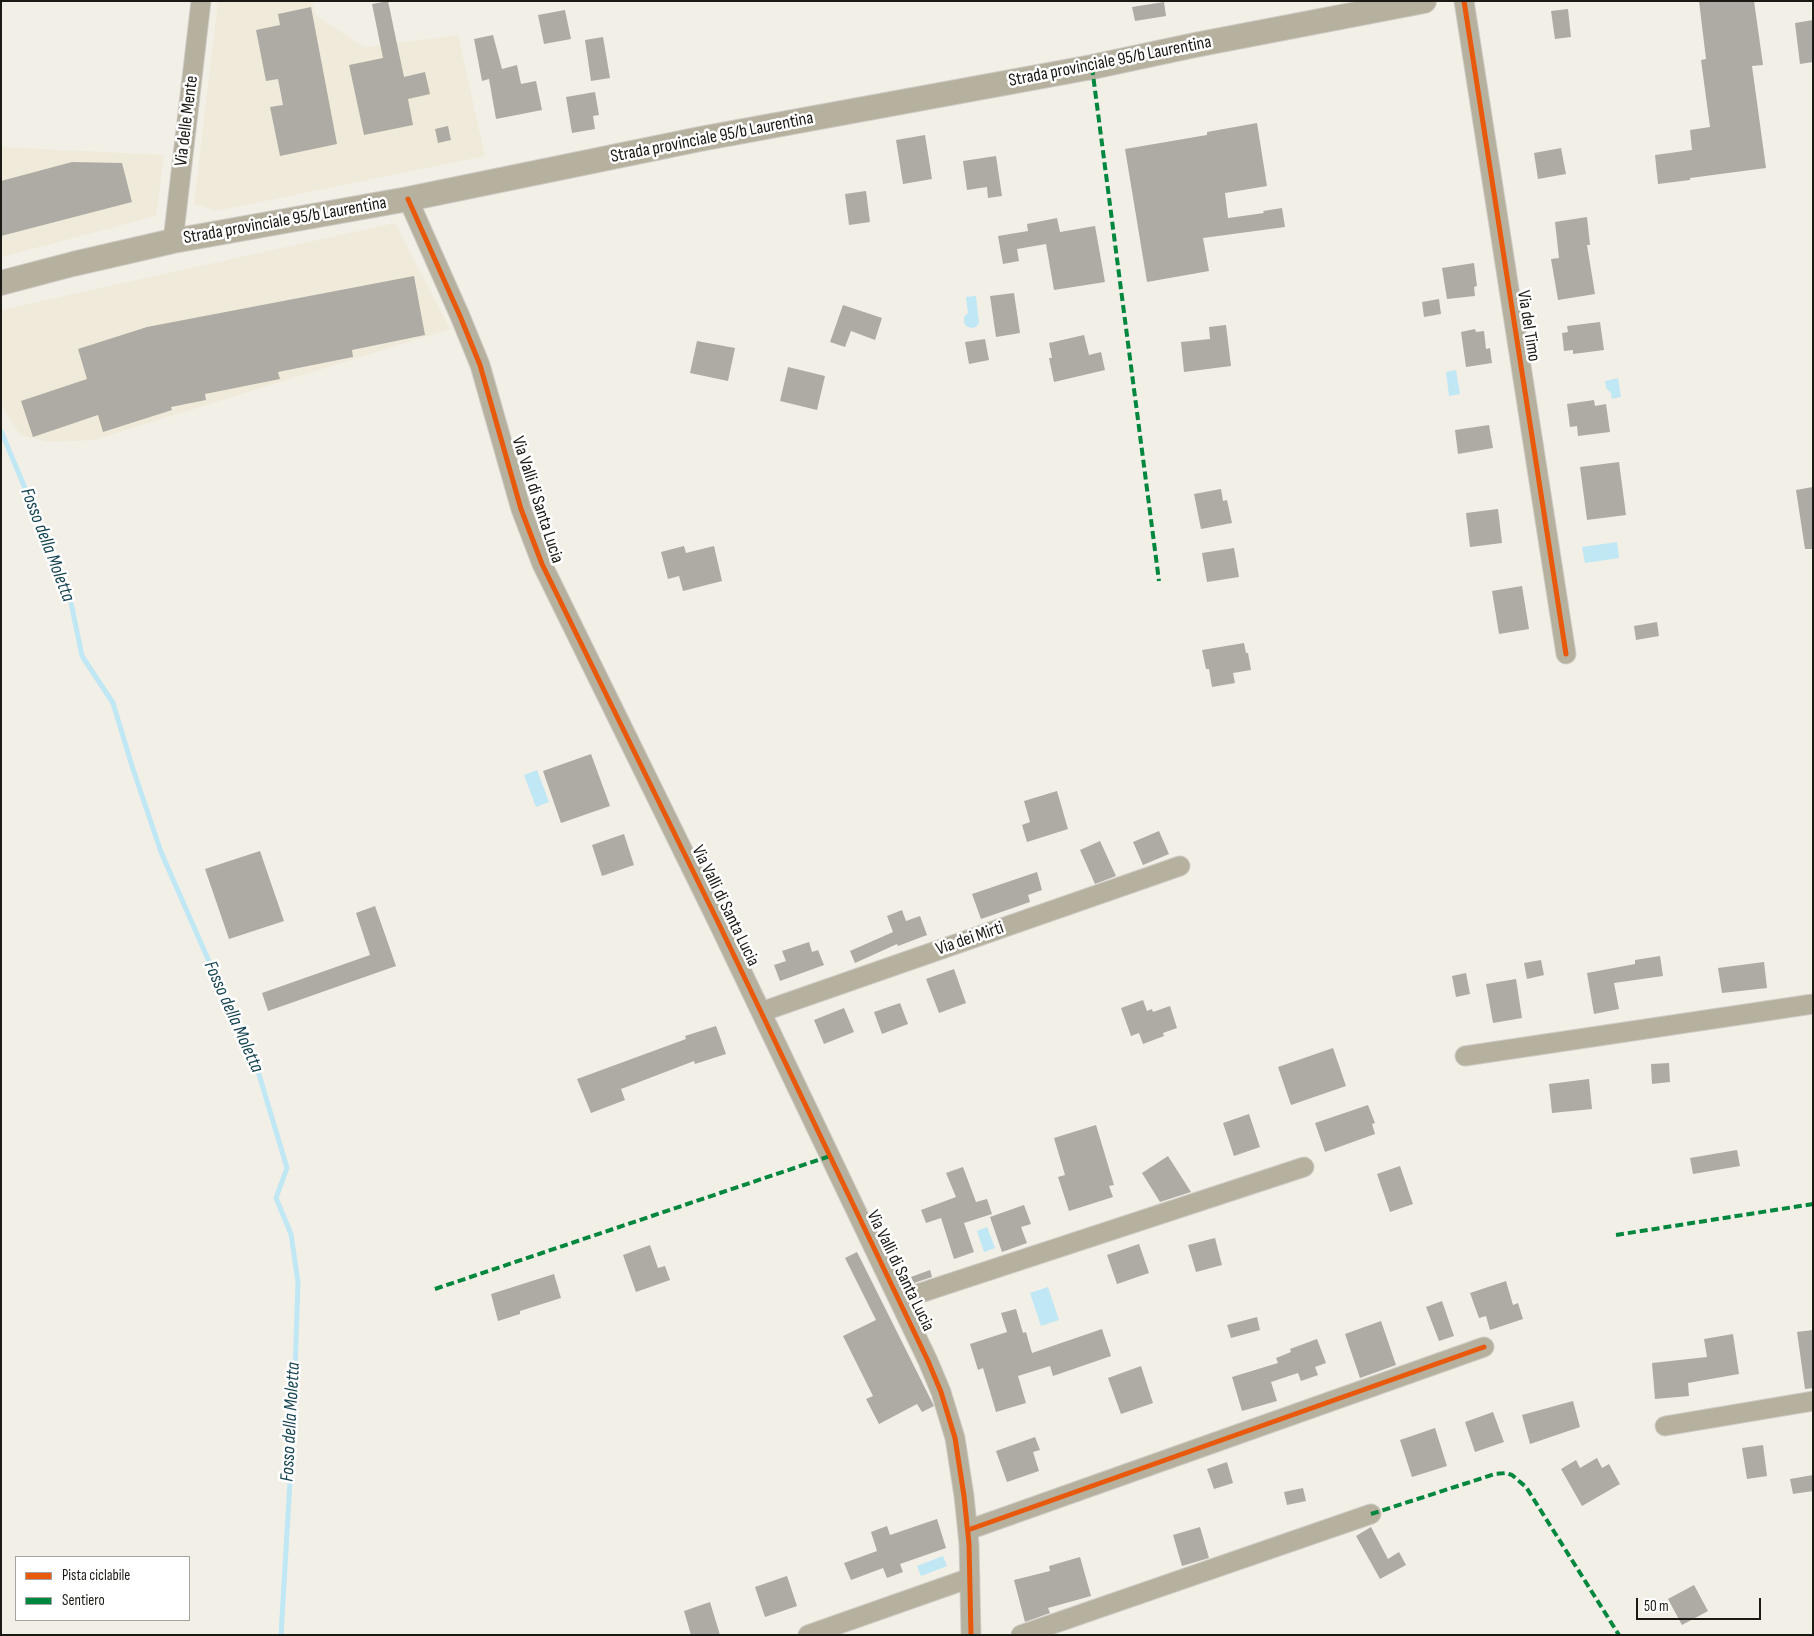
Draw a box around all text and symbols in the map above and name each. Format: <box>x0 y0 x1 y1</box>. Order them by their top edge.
street label: Strada provinciale 95/b Laurentina <box>1007 32 1213 92</box>
street label: Via delle Mente <box>171 74 203 168</box>
street label: Strada provinciale 95/b Laurentina <box>609 108 815 168</box>
street label: Strada provinciale 95/b Laurentina <box>182 192 388 250</box>
street label: Via del Timo <box>1512 289 1544 363</box>
street label: Via Valli di Santa Lucia <box>506 434 568 566</box>
water label: Fosso della Moletta <box>15 485 79 605</box>
street label: Via Valli di Santa Lucia <box>686 842 764 970</box>
street label: Via dei Mirti <box>933 917 1007 961</box>
water label: Fosso della Moletta <box>198 958 268 1076</box>
street label: Via Valli di Santa Lucia <box>861 1207 939 1335</box>
water label: Fosso della Moletta <box>276 1362 306 1482</box>
legend <box>15 1556 190 1621</box>
text: Pista ciclabile <box>62 1566 130 1585</box>
scale bar <box>1639 1588 1764 1620</box>
text: Sentiero <box>62 1591 105 1610</box>
text: 50 m <box>1644 1597 1669 1616</box>

